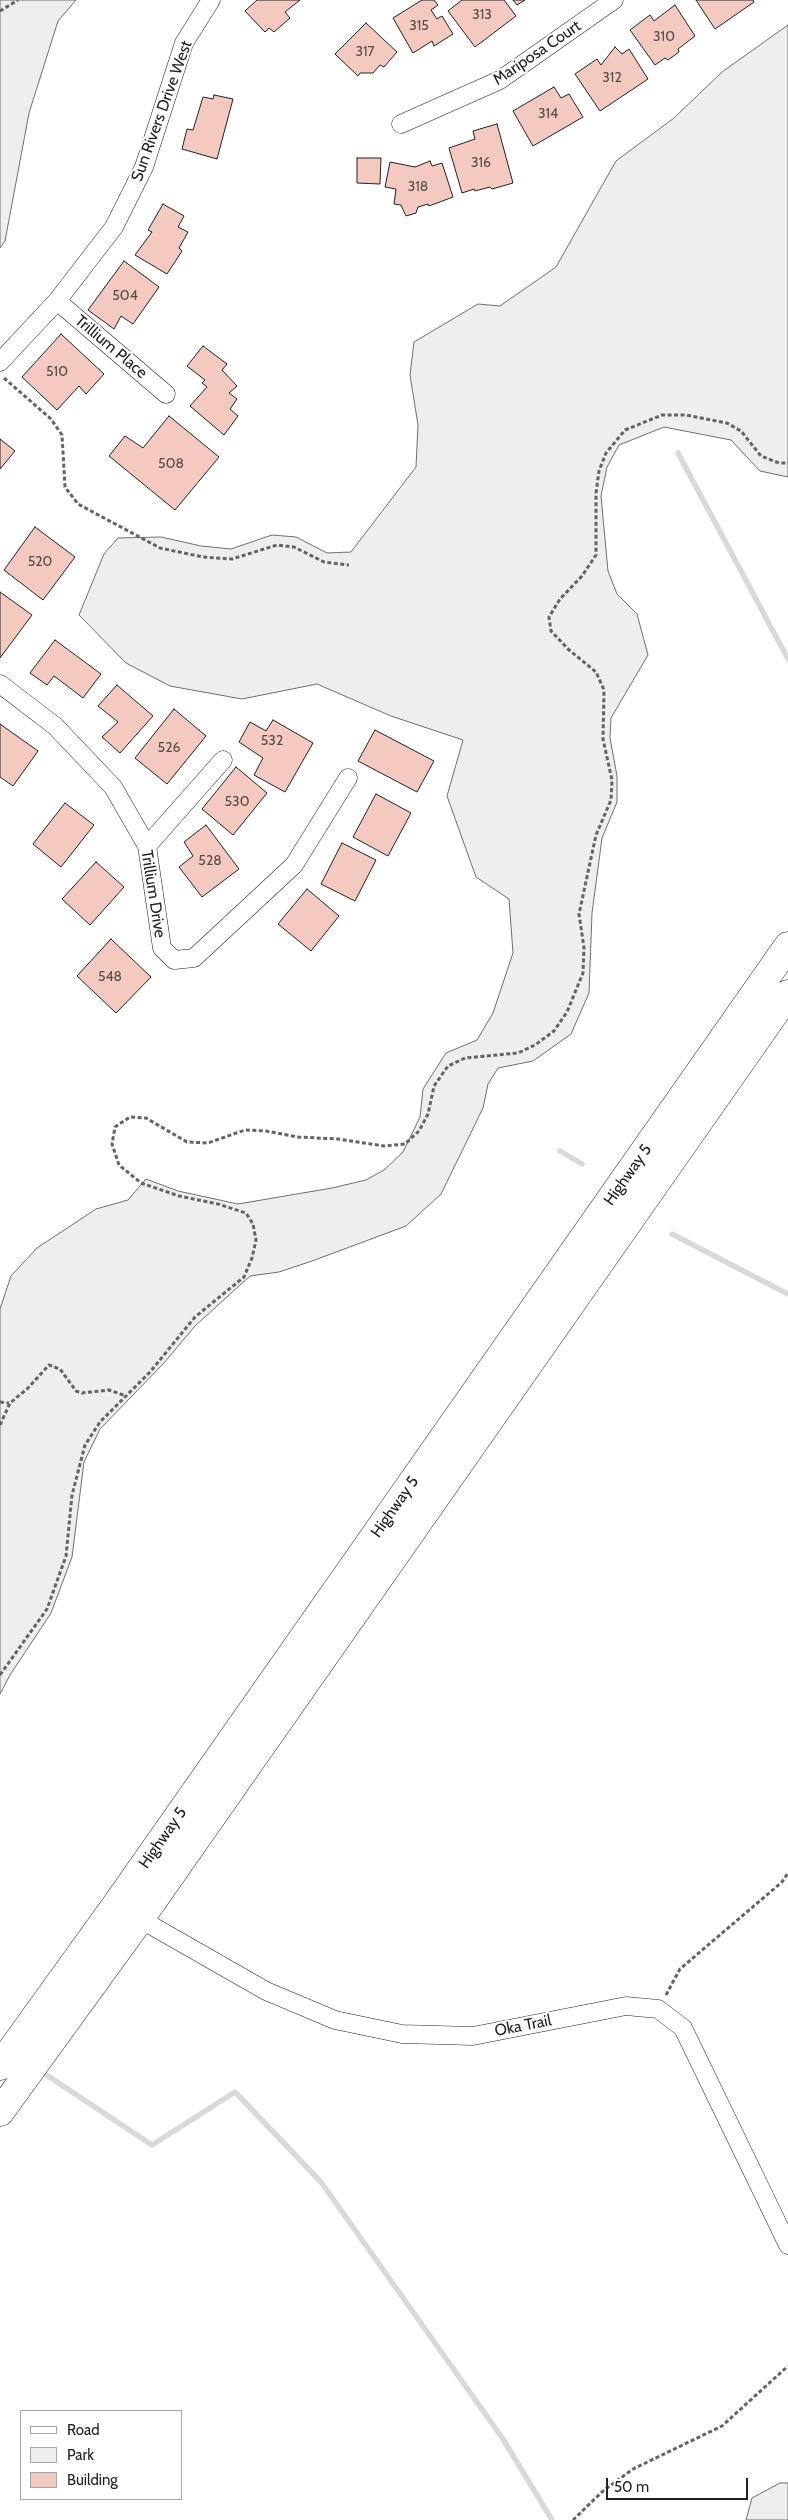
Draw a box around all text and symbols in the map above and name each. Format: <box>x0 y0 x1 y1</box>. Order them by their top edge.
house number: 313 <box>472 7 492 23</box>
street label: Mariposa Court <box>489 17 585 89</box>
house number: 315 <box>409 18 429 34</box>
house number: 310 <box>653 29 675 45</box>
street label: Sun Rivers Drive West <box>128 38 196 184</box>
house number: 317 <box>355 44 375 60</box>
house number: 312 <box>602 70 622 86</box>
house number: 314 <box>538 106 558 122</box>
house number: 316 <box>471 155 491 171</box>
house number: 318 <box>408 179 428 195</box>
house number: 504 <box>112 288 138 304</box>
street label: Trillium Place <box>71 311 151 383</box>
house number: 510 <box>46 364 68 380</box>
house number: 508 <box>158 456 184 472</box>
house number: 520 <box>28 554 52 570</box>
house number: 532 <box>261 733 283 749</box>
house number: 526 <box>158 740 180 756</box>
house number: 530 <box>225 794 249 810</box>
street label: Trillium Drive <box>137 849 169 939</box>
house number: 528 <box>198 853 222 869</box>
house number: 548 <box>98 969 122 985</box>
street label: Highway 5 <box>600 1141 656 1209</box>
street label: Highway 5 <box>367 1473 423 1541</box>
street label: Highway 5 <box>135 1804 191 1872</box>
street label: Oka Trail <box>493 2011 553 2041</box>
legend <box>20 2410 182 2500</box>
text: Road <box>67 2421 100 2439</box>
text: Park <box>67 2446 94 2464</box>
scale bar <box>608 2468 750 2500</box>
text: Building <box>67 2471 118 2489</box>
text: 50 m <box>614 2478 649 2496</box>

